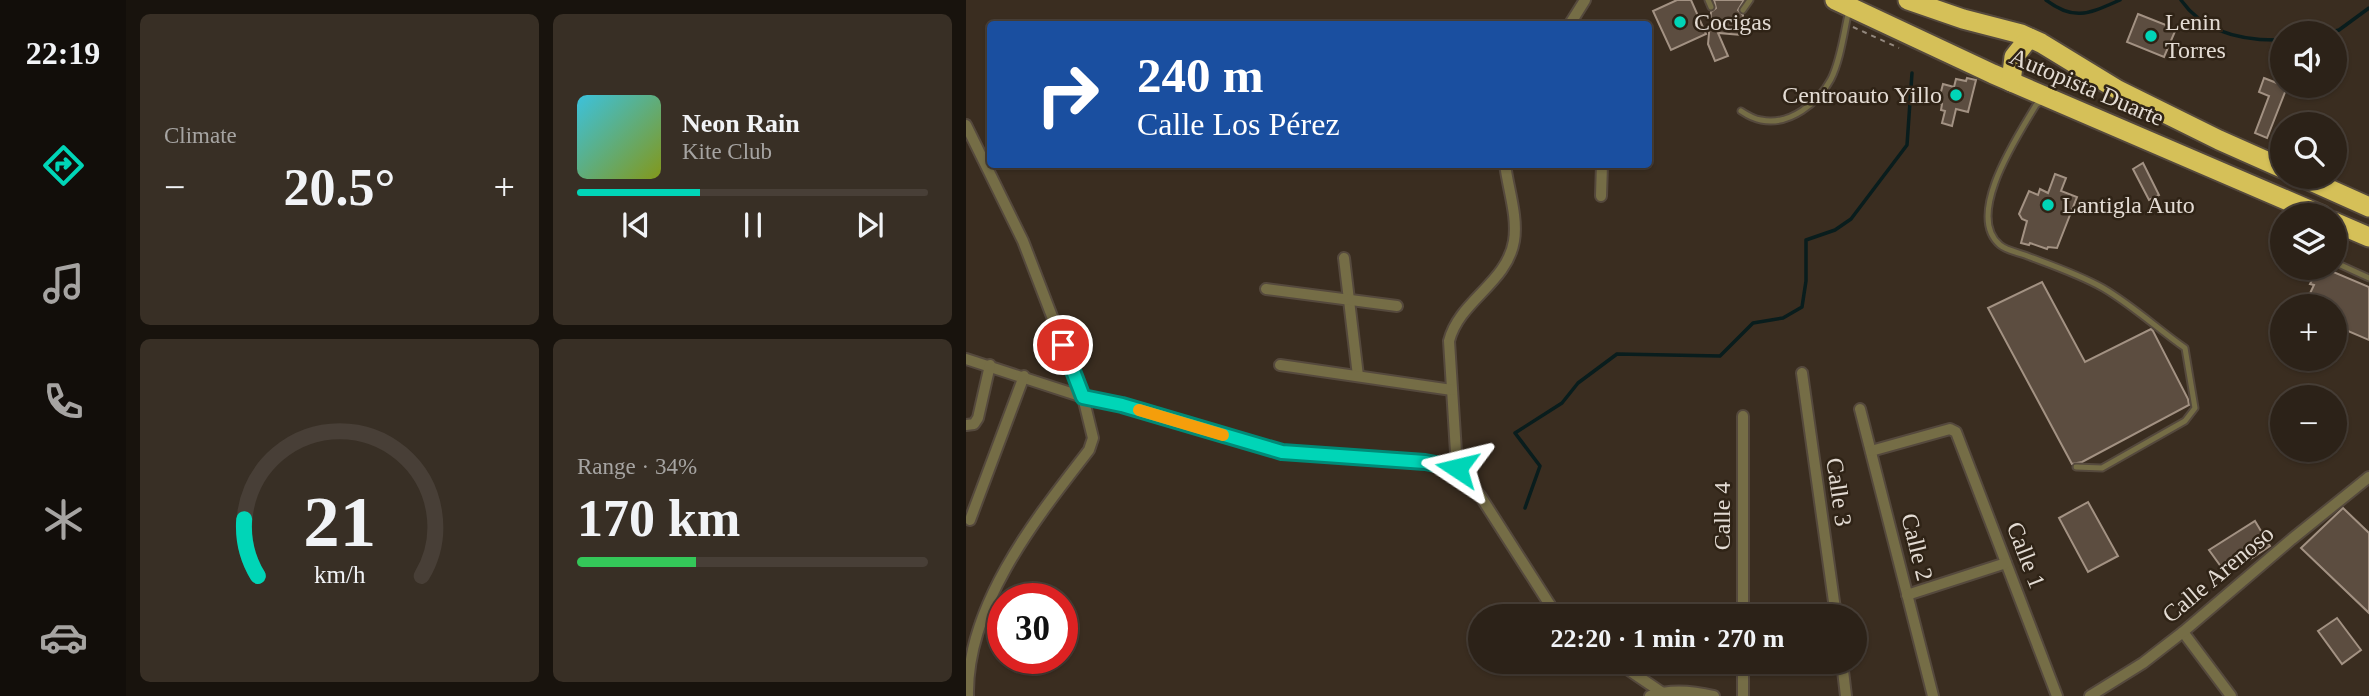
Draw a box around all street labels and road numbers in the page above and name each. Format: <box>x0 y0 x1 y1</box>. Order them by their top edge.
street label: Autopista Duarte <box>2006 43 2168 131</box>
street label: Calle 3 <box>1821 456 1857 528</box>
street label: Calle 4 <box>1709 482 1735 550</box>
street label: Calle 2 <box>1896 511 1938 583</box>
street label: Calle 1 <box>2002 518 2050 592</box>
street label: Calle Arenoso <box>2157 520 2279 628</box>

